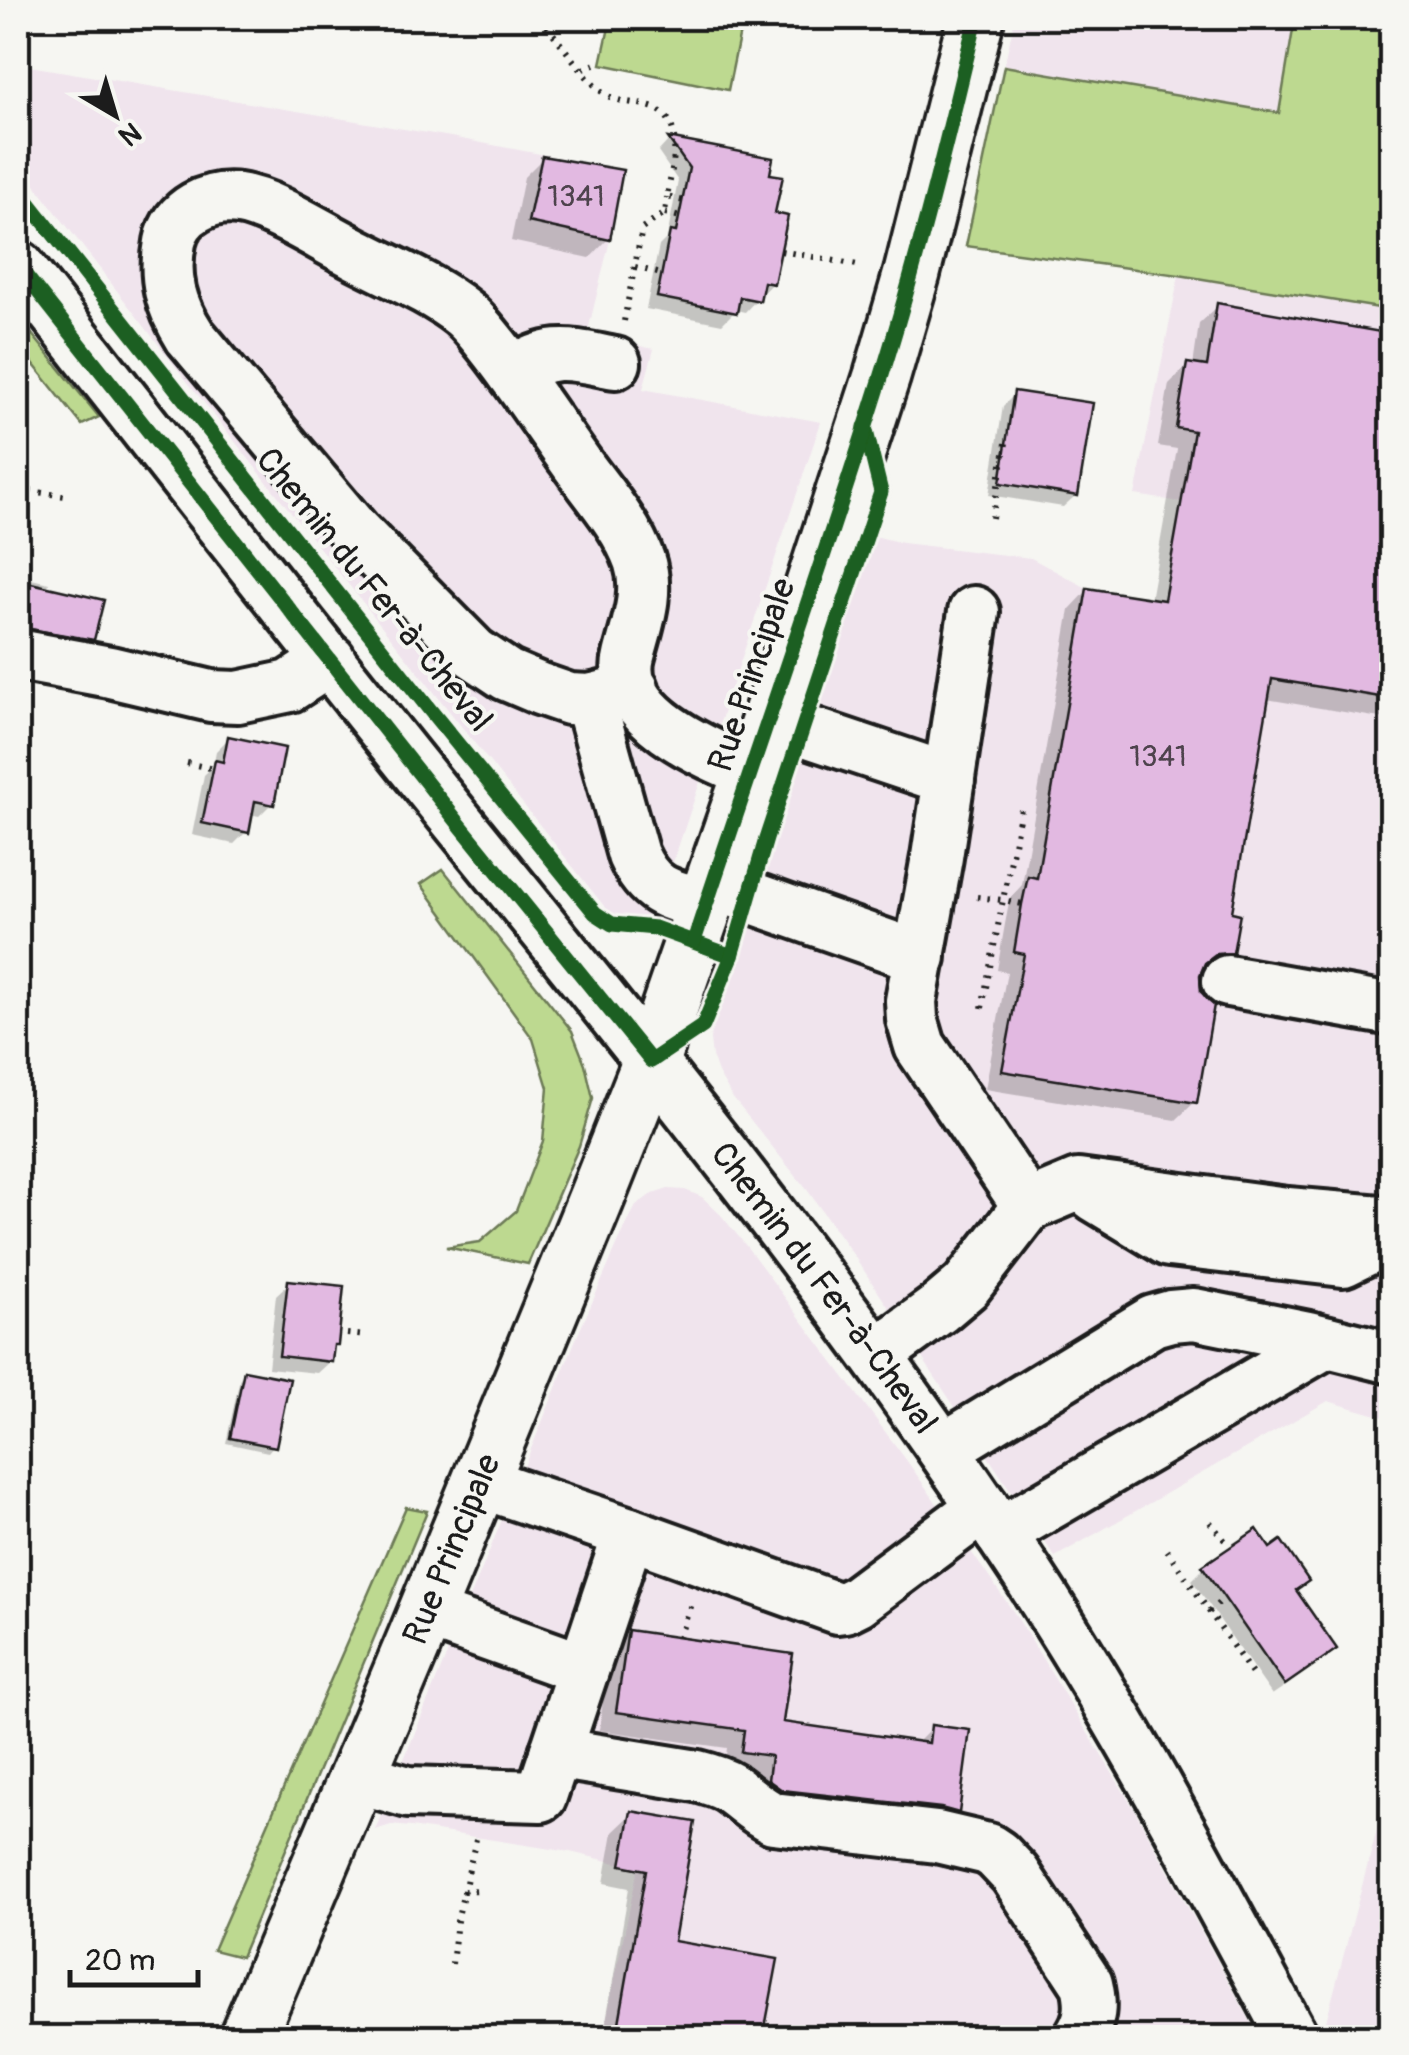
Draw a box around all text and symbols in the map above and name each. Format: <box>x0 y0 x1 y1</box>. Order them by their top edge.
north arrow <box>65 65 165 165</box>
text: N <box>111 114 148 153</box>
house number: 1341 <box>547 178 605 215</box>
street label: Chemin du Fer-à-Cheval <box>246 439 502 741</box>
street label: Rue Principale <box>698 572 806 778</box>
house number: 1341 <box>1129 738 1187 775</box>
street label: Chemin du Fer-à-Cheval <box>701 1134 947 1443</box>
street label: Rue Principale <box>393 1447 511 1651</box>
scale bar <box>70 1925 198 1987</box>
text: 20 m <box>85 1942 155 1979</box>

